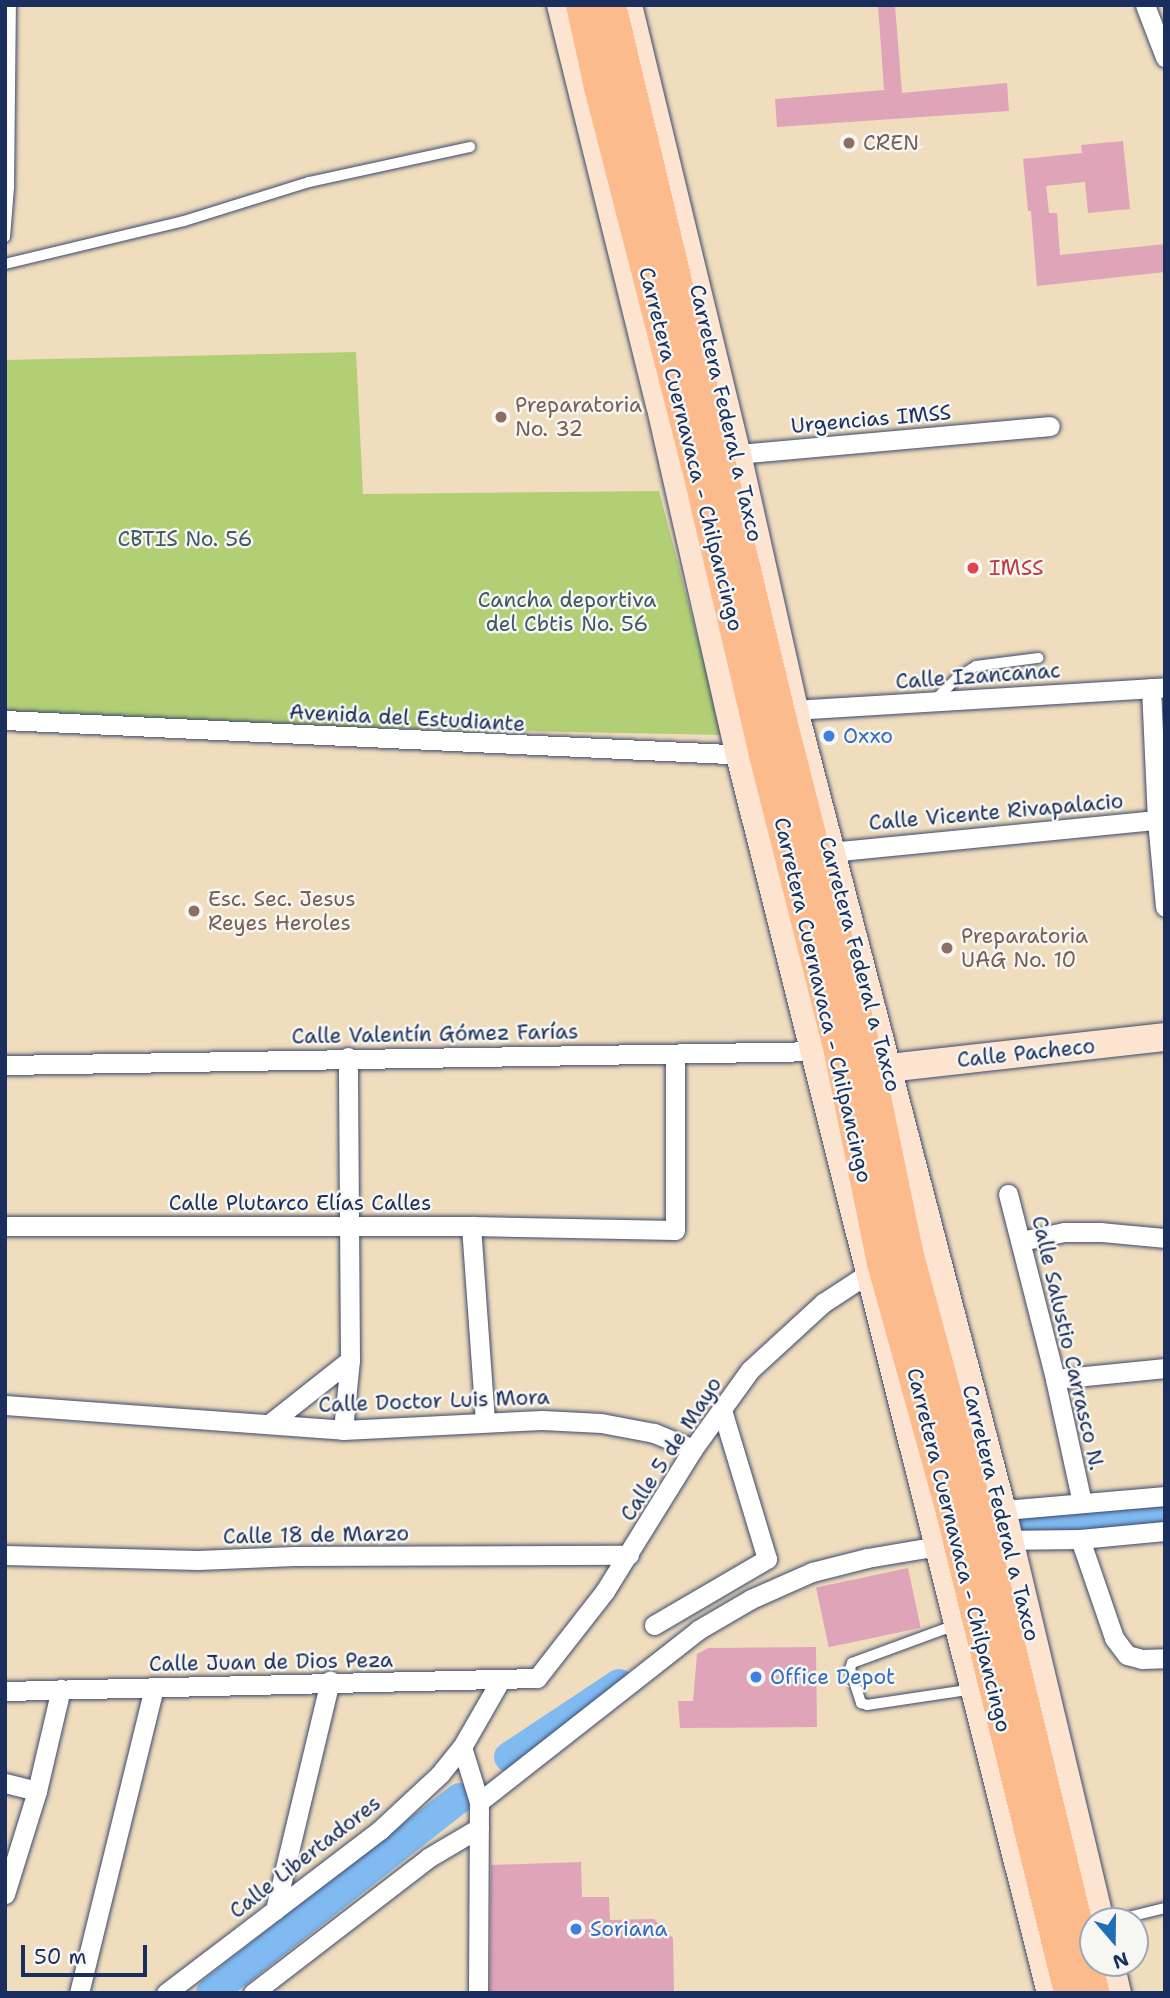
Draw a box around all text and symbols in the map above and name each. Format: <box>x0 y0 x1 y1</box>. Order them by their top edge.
place label: CREN <box>863 130 919 156</box>
marker: CREN <box>841 135 857 151</box>
street label: Carretera Cuernavaca - Chilpancingo <box>634 264 748 634</box>
street label: Carretera Federal a Taxco <box>684 282 768 544</box>
place label: Preparatoria No. 32 <box>515 392 642 442</box>
street label: Urgencias IMSS <box>790 399 952 439</box>
marker: Preparatoria No. 32 <box>493 409 509 425</box>
park label: CBTIS No. 56 <box>117 526 253 552</box>
place label: IMSS <box>989 555 1044 581</box>
marker: IMSS <box>963 558 983 578</box>
park label: Cancha deportiva del Cbtis No. 56 <box>478 587 656 637</box>
street label: Calle Izancanac <box>895 658 1061 694</box>
street label: Avenida del Estudiante <box>288 699 526 737</box>
place label: Oxxo <box>843 723 893 749</box>
marker: Oxxo <box>821 728 837 744</box>
street label: Calle Vicente Rivapalacio <box>868 788 1124 836</box>
street label: Carretera Cuernavaca - Chilpancingo <box>769 815 877 1185</box>
street label: Carretera Federal a Taxco <box>814 834 906 1094</box>
place label: Esc. Sec. Jesus Reyes Heroles <box>208 886 356 936</box>
marker: Esc. Sec. Jesus Reyes Heroles <box>186 903 202 919</box>
place label: Preparatoria UAG No. 10 <box>961 923 1088 973</box>
marker: Preparatoria UAG No. 10 <box>939 940 955 956</box>
street label: Calle Valentín Gómez Farías <box>291 1019 579 1049</box>
street label: Calle Pacheco <box>956 1033 1096 1073</box>
street label: Calle Plutarco Elías Calles <box>169 1190 431 1216</box>
street label: Calle Salustio Carrasco N. <box>1026 1213 1110 1473</box>
street label: Carretera Cuernavaca - Chilpancingo <box>902 1365 1016 1735</box>
street label: Calle 5 de Mayo <box>615 1372 727 1526</box>
street label: Carretera Federal a Taxco <box>957 1382 1045 1644</box>
street label: Calle Doctor Luis Mora <box>318 1384 550 1418</box>
street label: Calle 18 de Marzo <box>223 1521 409 1549</box>
street label: Calle Juan de Dios Peza <box>149 1647 393 1677</box>
place label: Office Depot <box>770 1664 895 1690</box>
marker: Office Depot <box>748 1669 764 1685</box>
street label: Calle Libertadores <box>225 1790 385 1924</box>
north arrow <box>1079 1907 1149 1977</box>
place label: Soriana <box>590 1916 668 1942</box>
marker: Soriana <box>568 1921 584 1937</box>
scale bar <box>24 1932 150 1976</box>
text: 50 m <box>34 1943 87 1971</box>
text: N <box>1109 1946 1132 1975</box>

